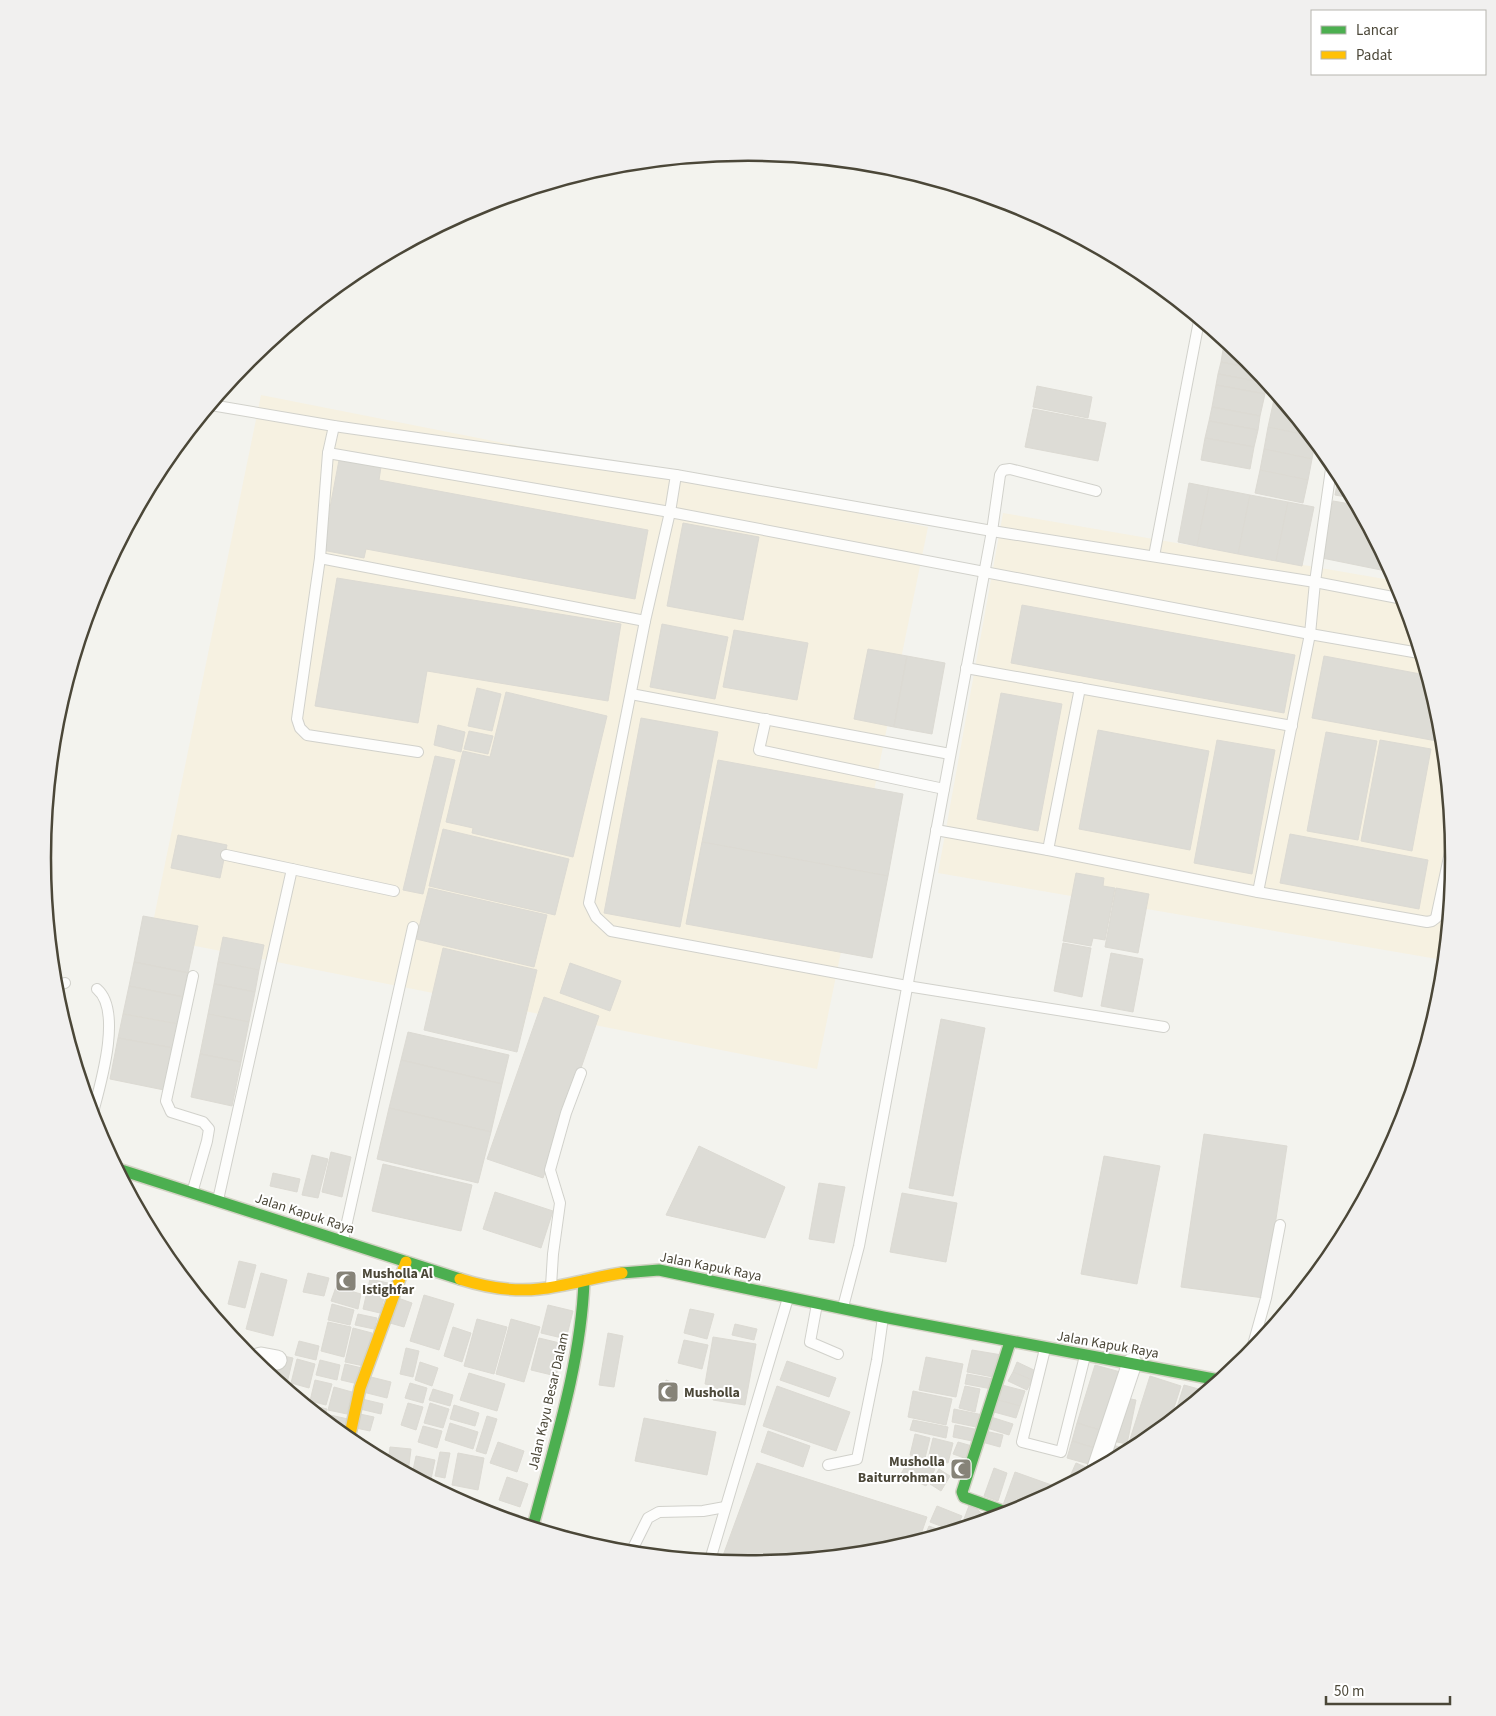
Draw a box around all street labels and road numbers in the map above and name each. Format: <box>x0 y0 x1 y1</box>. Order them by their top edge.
street label: Jalan Kapuk Raya <box>252 1188 357 1239</box>
street label: Jalan Kapuk Raya <box>658 1247 763 1287</box>
street label: Jalan Kapuk Raya <box>1055 1326 1160 1364</box>
street label: Jalan Kayu Besar Dalam <box>523 1330 575 1472</box>

